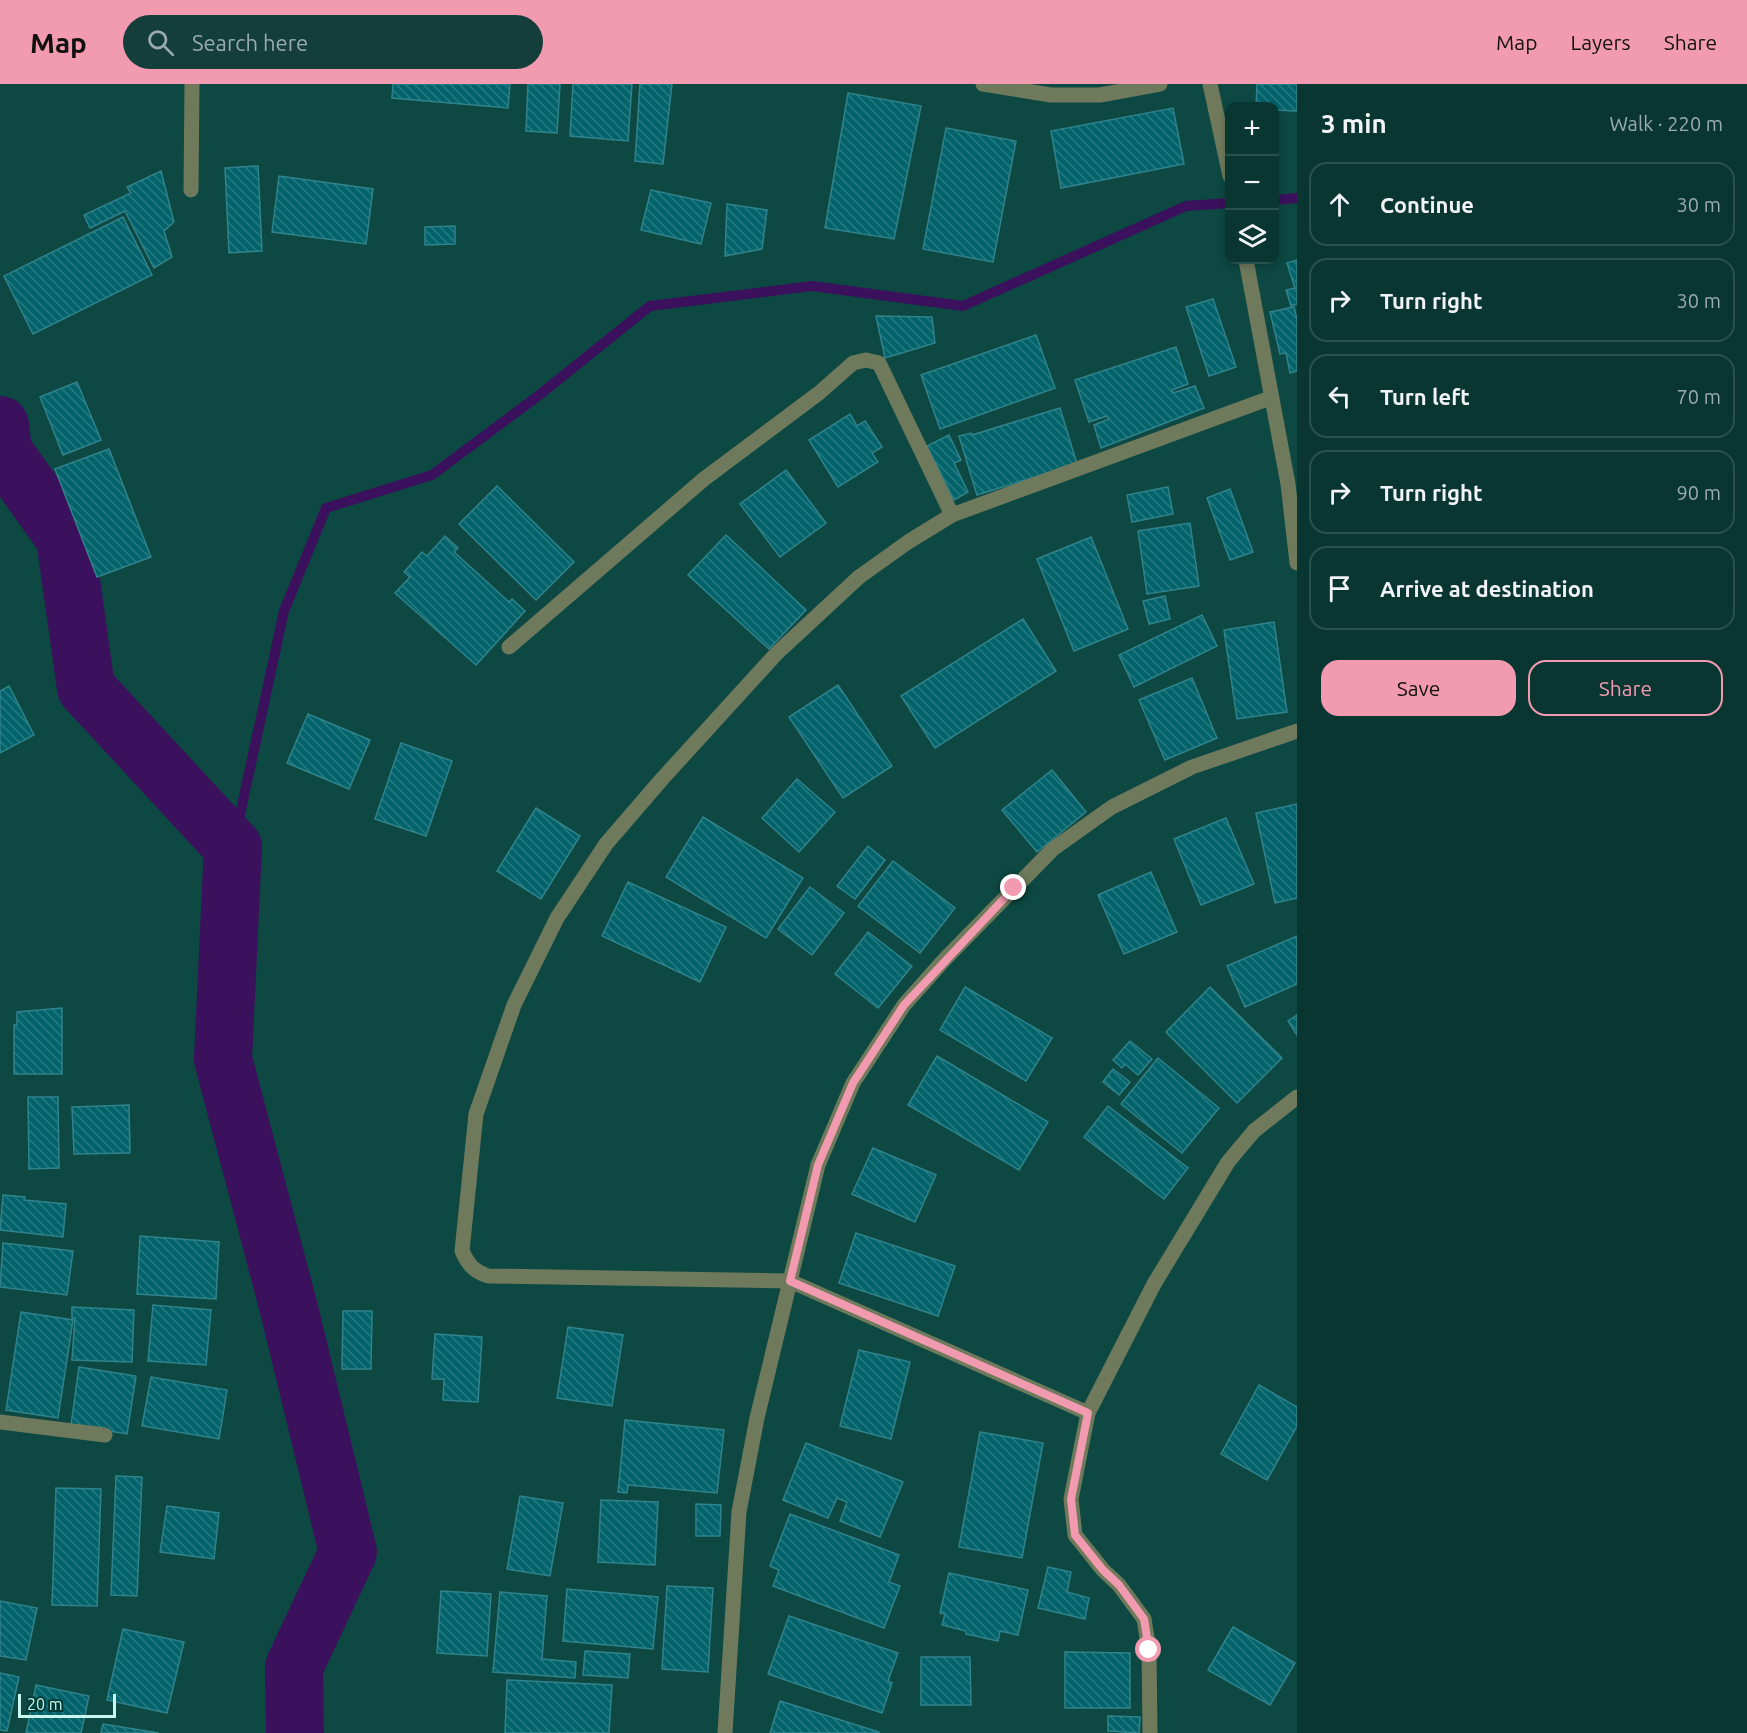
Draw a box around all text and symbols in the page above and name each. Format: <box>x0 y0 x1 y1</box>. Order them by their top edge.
search box <box>123 15 543 69</box>
icon: search <box>144 26 177 59</box>
text: Map <box>30 27 87 58</box>
text: Search here <box>192 30 308 55</box>
text: Map <box>1496 30 1537 54</box>
text: Layers <box>1570 30 1631 54</box>
text: Share <box>1664 30 1717 54</box>
map controls <box>1225 102 1279 264</box>
button: + <box>1225 102 1279 156</box>
text: 3 min <box>1321 109 1387 138</box>
text: Walk · 220 m <box>1610 112 1723 135</box>
button: − <box>1225 156 1279 210</box>
icon: ahead <box>1323 188 1356 221</box>
text: Continue <box>1380 192 1474 217</box>
text: 30 m <box>1677 193 1721 216</box>
button: layers <box>1225 210 1279 264</box>
icon: right <box>1323 284 1356 317</box>
text: Turn right <box>1380 288 1482 313</box>
text: 30 m <box>1677 289 1721 312</box>
icon: left <box>1323 380 1356 413</box>
text: Turn left <box>1380 384 1470 409</box>
text: 70 m <box>1677 385 1721 408</box>
icon: right <box>1323 476 1356 509</box>
text: Turn right <box>1380 480 1482 505</box>
text: 90 m <box>1677 481 1721 504</box>
icon: arrive <box>1323 572 1356 605</box>
text: Arrive at destination <box>1380 576 1594 601</box>
button: Save <box>1321 660 1516 716</box>
button: Share <box>1528 660 1723 716</box>
route end <box>1000 874 1026 900</box>
route start <box>1135 1636 1161 1662</box>
scale bar <box>18 1691 116 1718</box>
text: 20 m <box>27 1695 63 1713</box>

